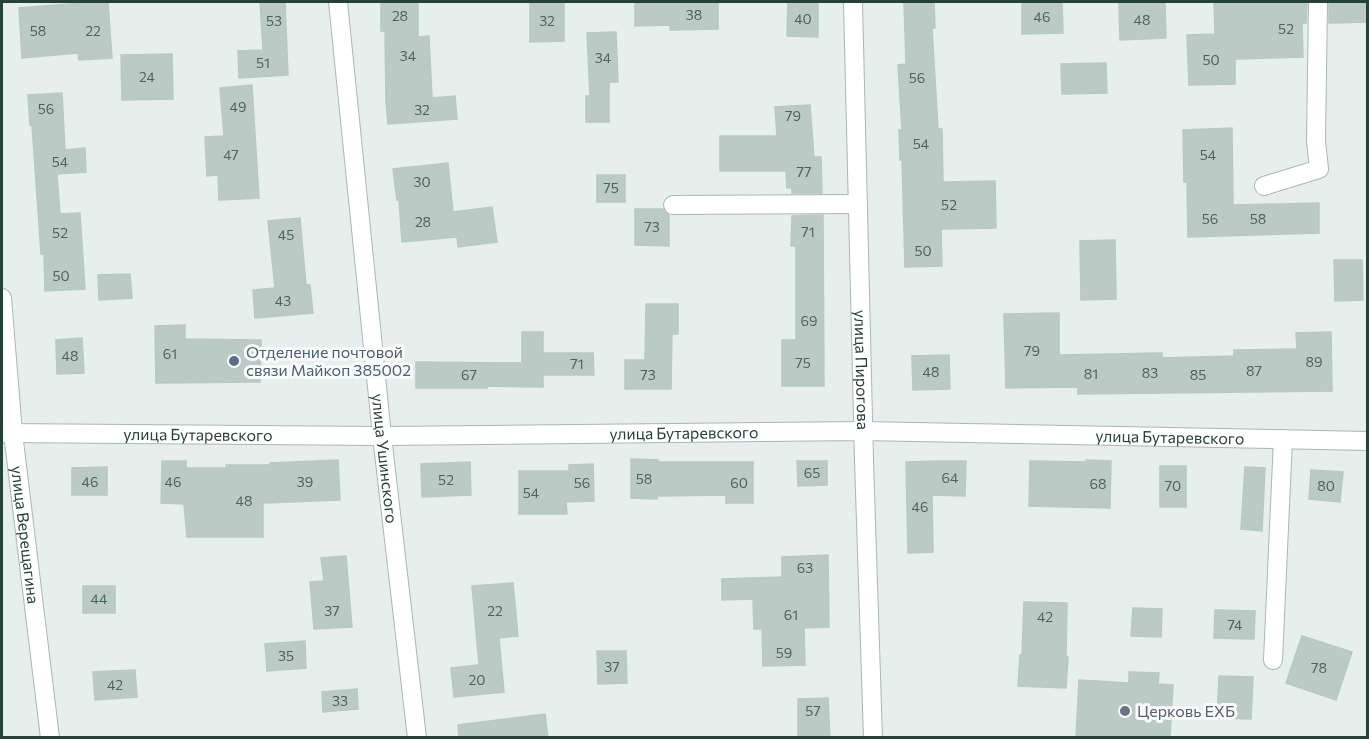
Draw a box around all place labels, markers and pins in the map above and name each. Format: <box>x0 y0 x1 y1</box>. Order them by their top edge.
place label: Отделение почтовой связи Майкоп 385002 <box>246 342 411 379</box>
marker: Отделение почтовой связи Майкоп 385002 <box>227 354 241 368</box>
place label: Церковь ЕХБ <box>1137 701 1235 720</box>
marker: Церковь ЕХБ <box>1118 704 1132 718</box>

